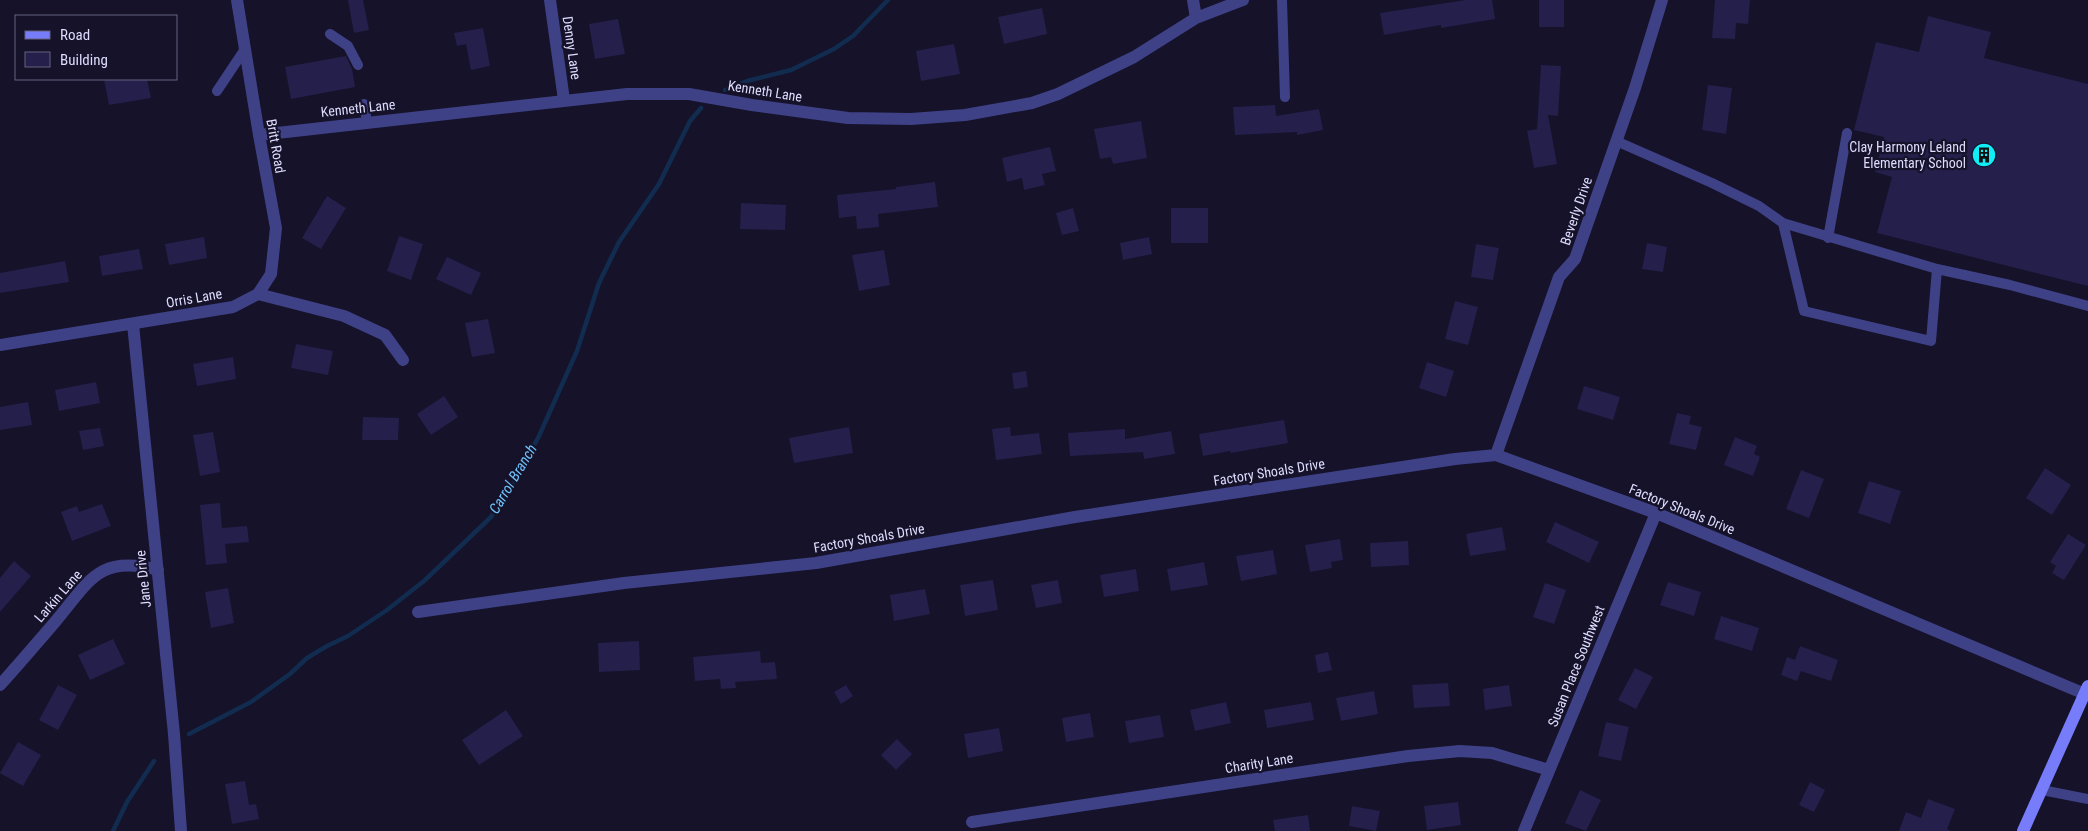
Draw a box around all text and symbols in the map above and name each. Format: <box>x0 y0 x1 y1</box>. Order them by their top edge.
legend <box>15 15 178 80</box>
street label: Denny Lane <box>560 15 584 81</box>
text: Road <box>60 26 90 44</box>
text: Building <box>60 51 108 69</box>
street label: Kenneth Lane <box>727 77 804 105</box>
street label: Kenneth Lane <box>320 96 397 120</box>
street label: Britt Road <box>263 118 289 174</box>
place label: Clay Harmony Leland Elementary School <box>1849 139 1966 171</box>
building icon: Clay Harmony Leland Elementary School <box>1971 142 1997 168</box>
street label: Beverly Drive <box>1557 174 1595 247</box>
street label: Orris Lane <box>165 285 224 311</box>
water label: Carrol Branch <box>485 441 541 517</box>
street label: Factory Shoals Drive <box>1212 455 1326 489</box>
street label: Factory Shoals Drive <box>1627 480 1738 538</box>
street label: Factory Shoals Drive <box>812 520 926 556</box>
street label: Jane Drive <box>132 549 154 609</box>
street label: Larkin Lane <box>31 566 85 625</box>
street label: Susan Place Southwest <box>1544 603 1608 729</box>
street label: Charity Lane <box>1224 750 1295 776</box>

